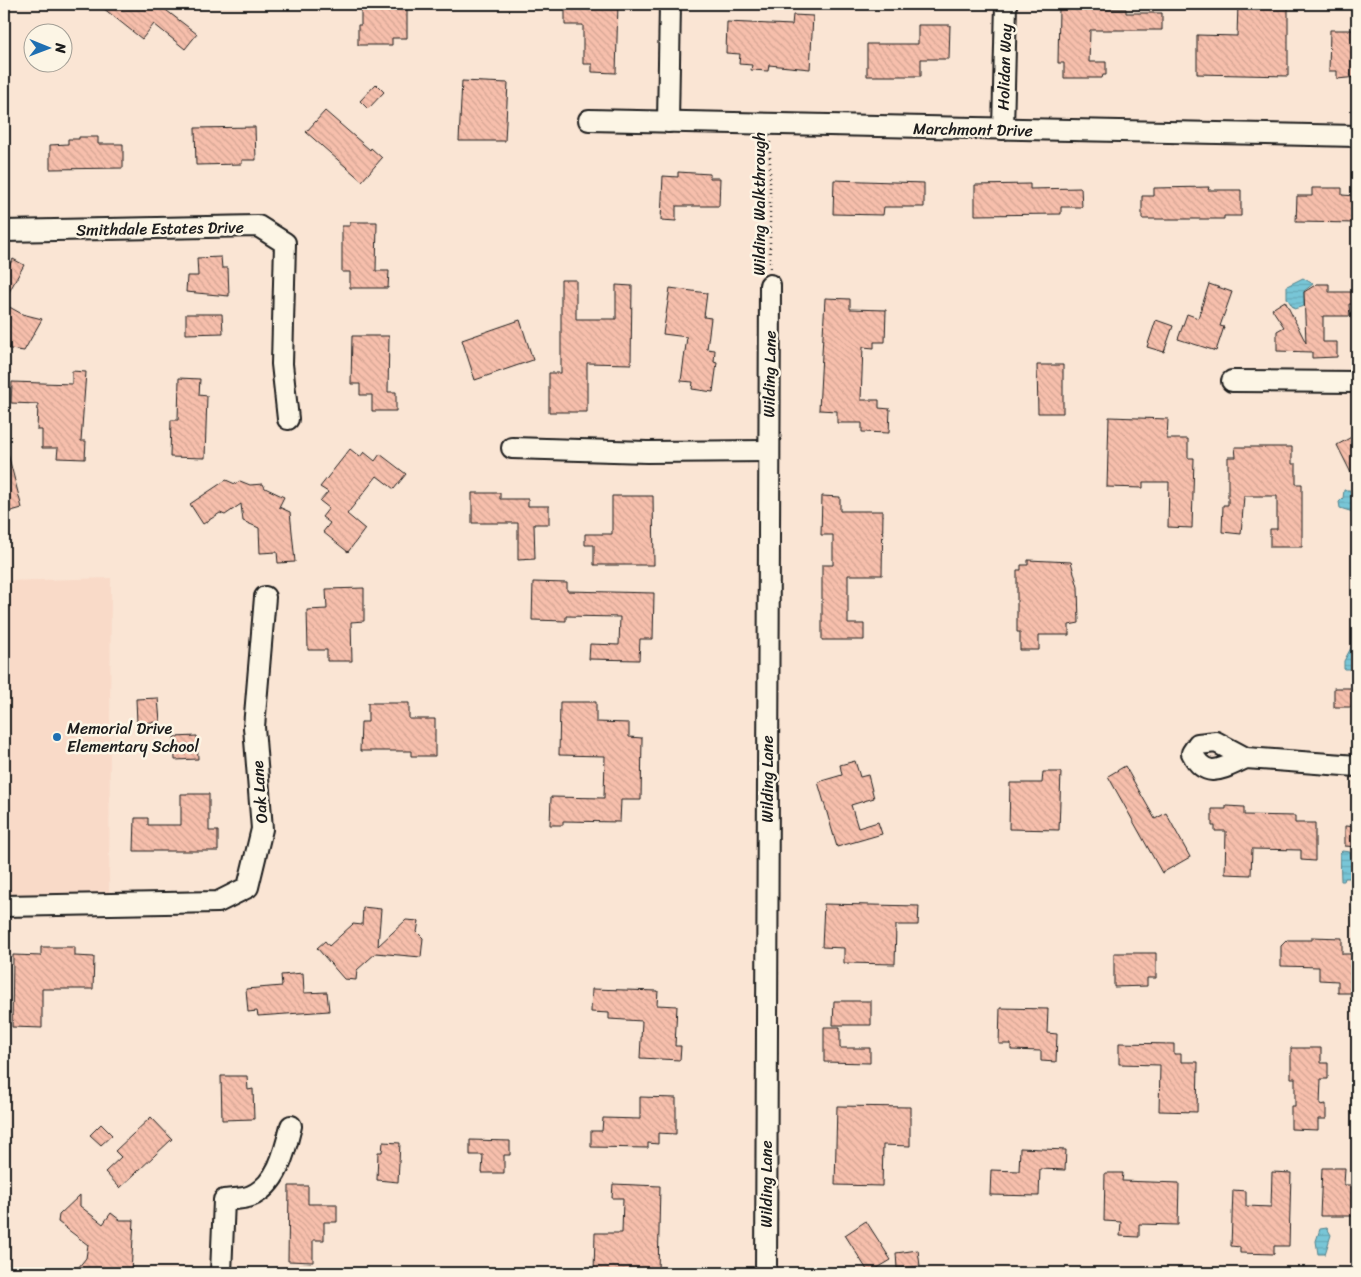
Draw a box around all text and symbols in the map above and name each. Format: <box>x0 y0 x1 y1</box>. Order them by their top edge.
north arrow <box>22 22 72 72</box>
street label: Holidan Way <box>989 23 1021 111</box>
text: N <box>48 42 73 54</box>
street label: Marchmont Drive <box>913 114 1033 145</box>
street label: Wilding Walkthrough <box>745 132 774 276</box>
street label: Smithdale Estates Drive <box>76 213 244 244</box>
street label: Wilding Lane <box>754 330 785 418</box>
place label: Memorial Drive Elementary School <box>67 714 199 761</box>
marker: Memorial Drive Elementary School <box>51 731 63 743</box>
street label: Wilding Lane <box>753 735 782 823</box>
street label: Oak Lane <box>243 759 276 824</box>
street label: Wilding Lane <box>752 1140 781 1228</box>

